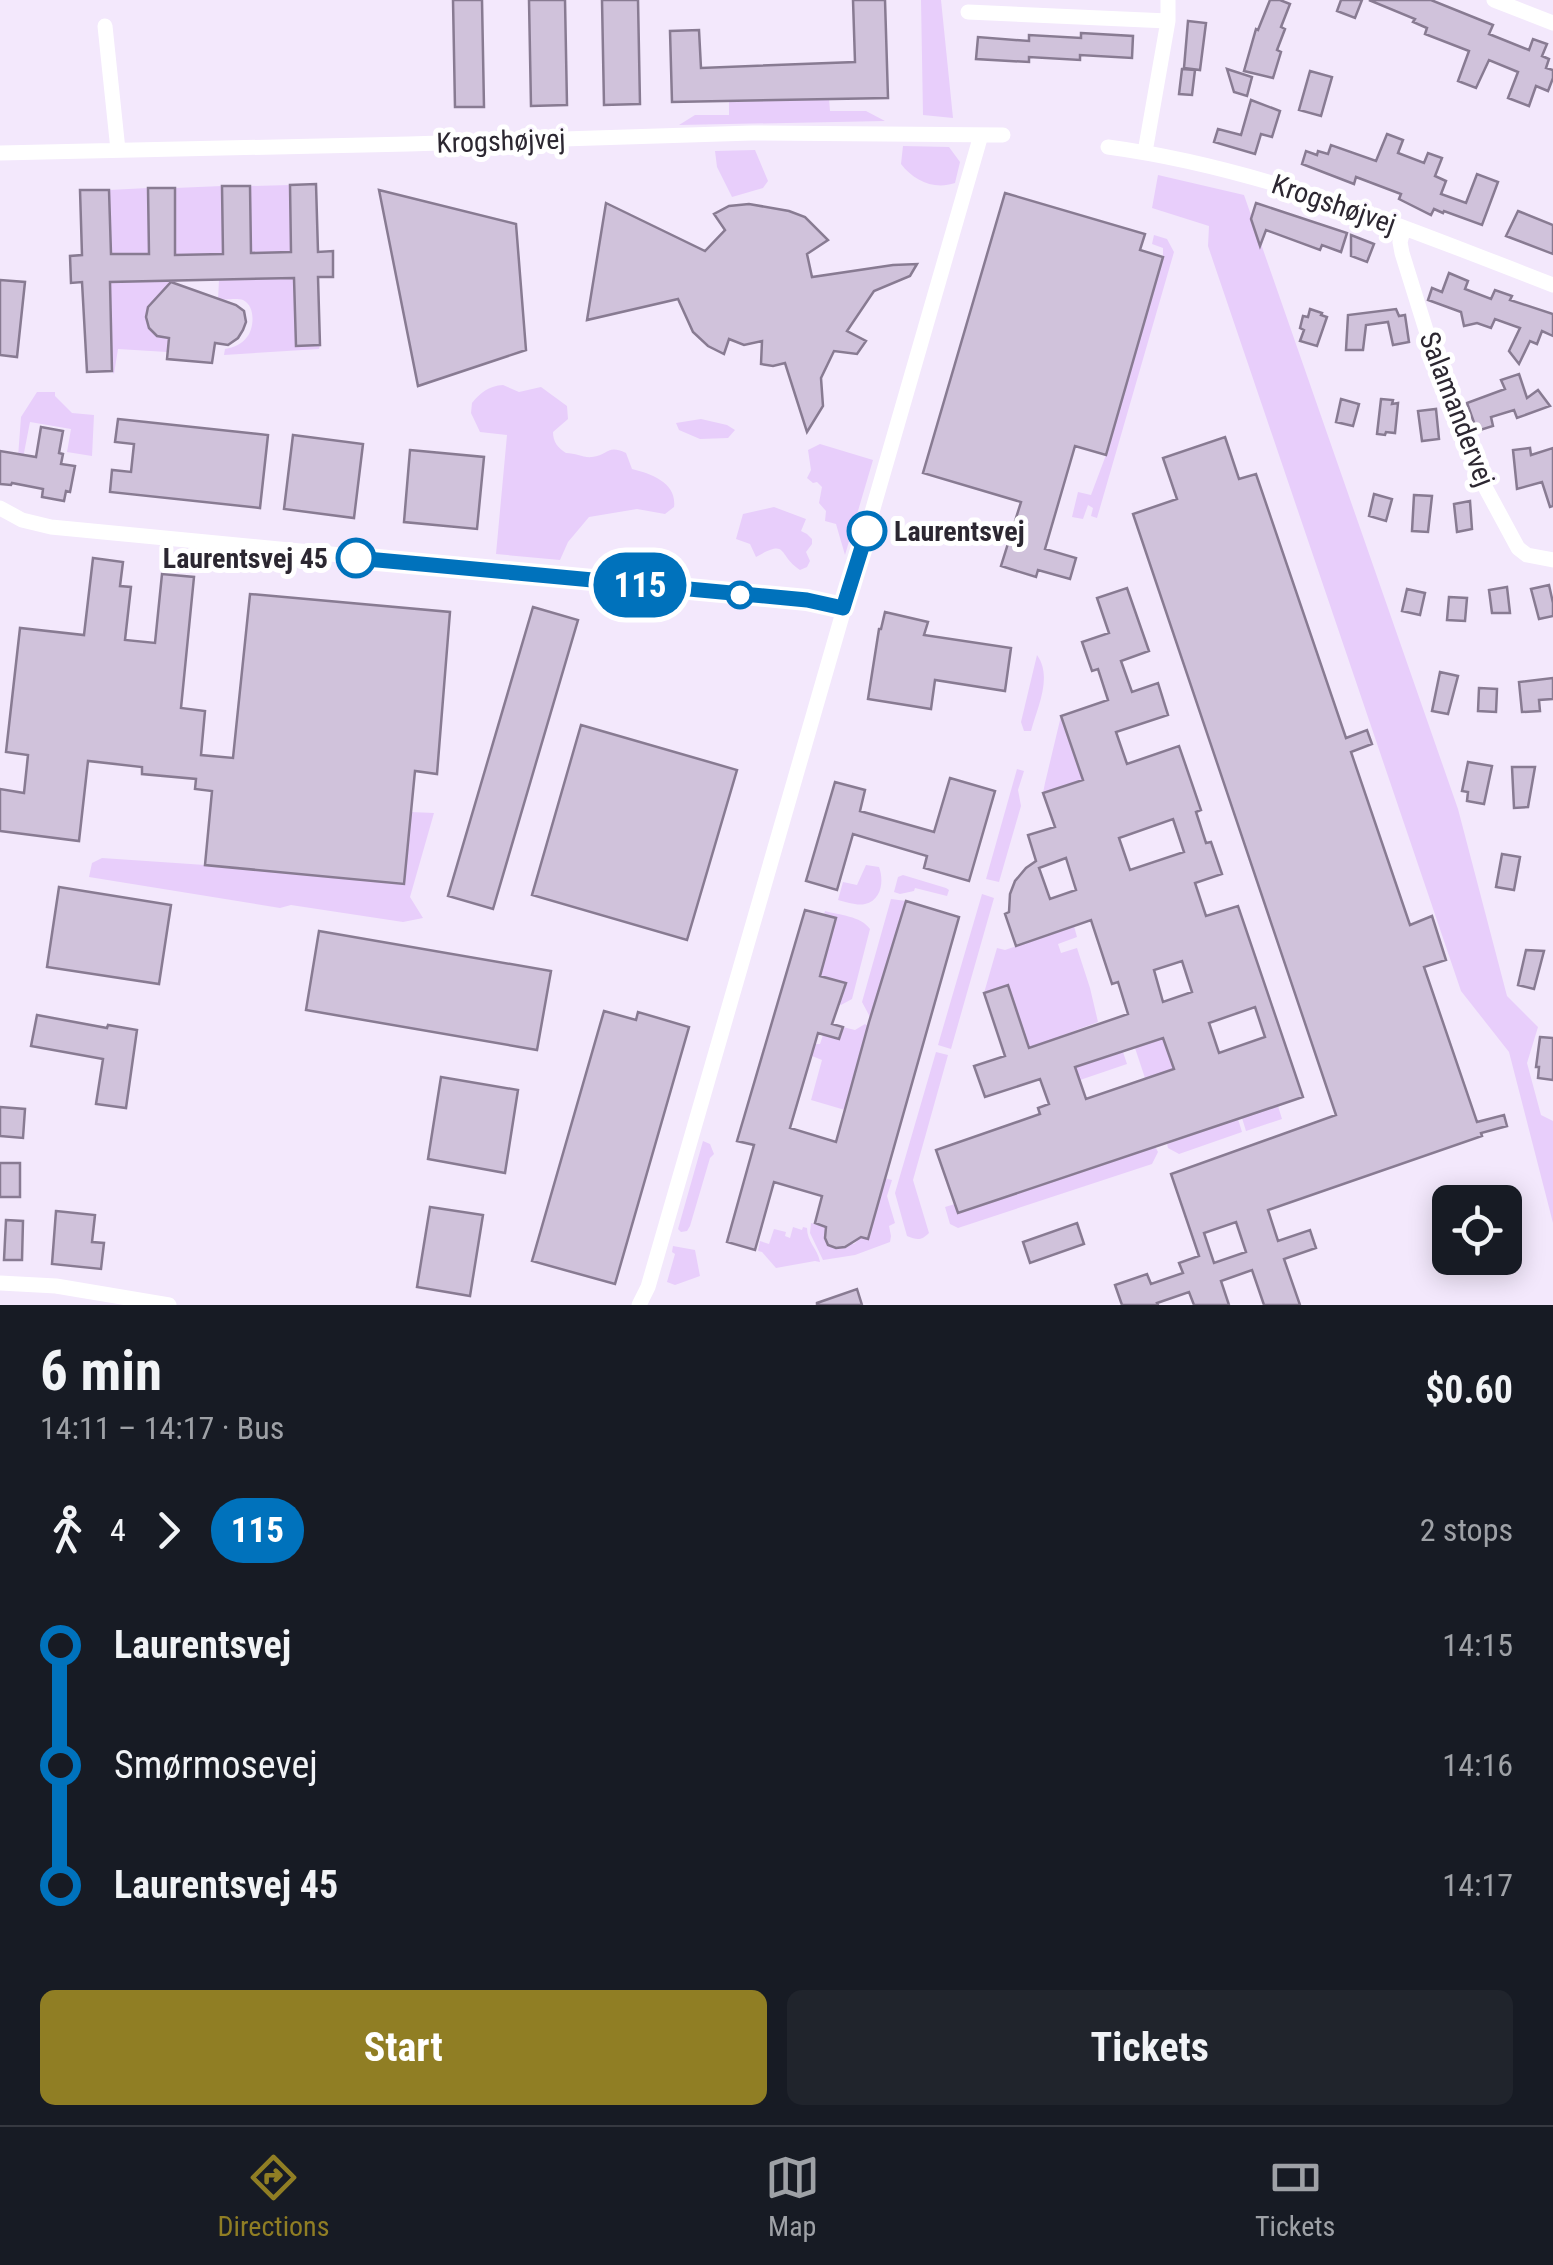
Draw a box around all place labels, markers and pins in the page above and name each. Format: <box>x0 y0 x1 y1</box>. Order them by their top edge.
marker: Laurentsvej <box>848 512 886 550</box>
place label: Laurentsvej <box>894 515 1025 548</box>
marker: Laurentsvej 45 <box>337 539 375 577</box>
place label: Laurentsvej 45 <box>163 542 328 575</box>
unlabelled marker <box>727 582 753 608</box>

